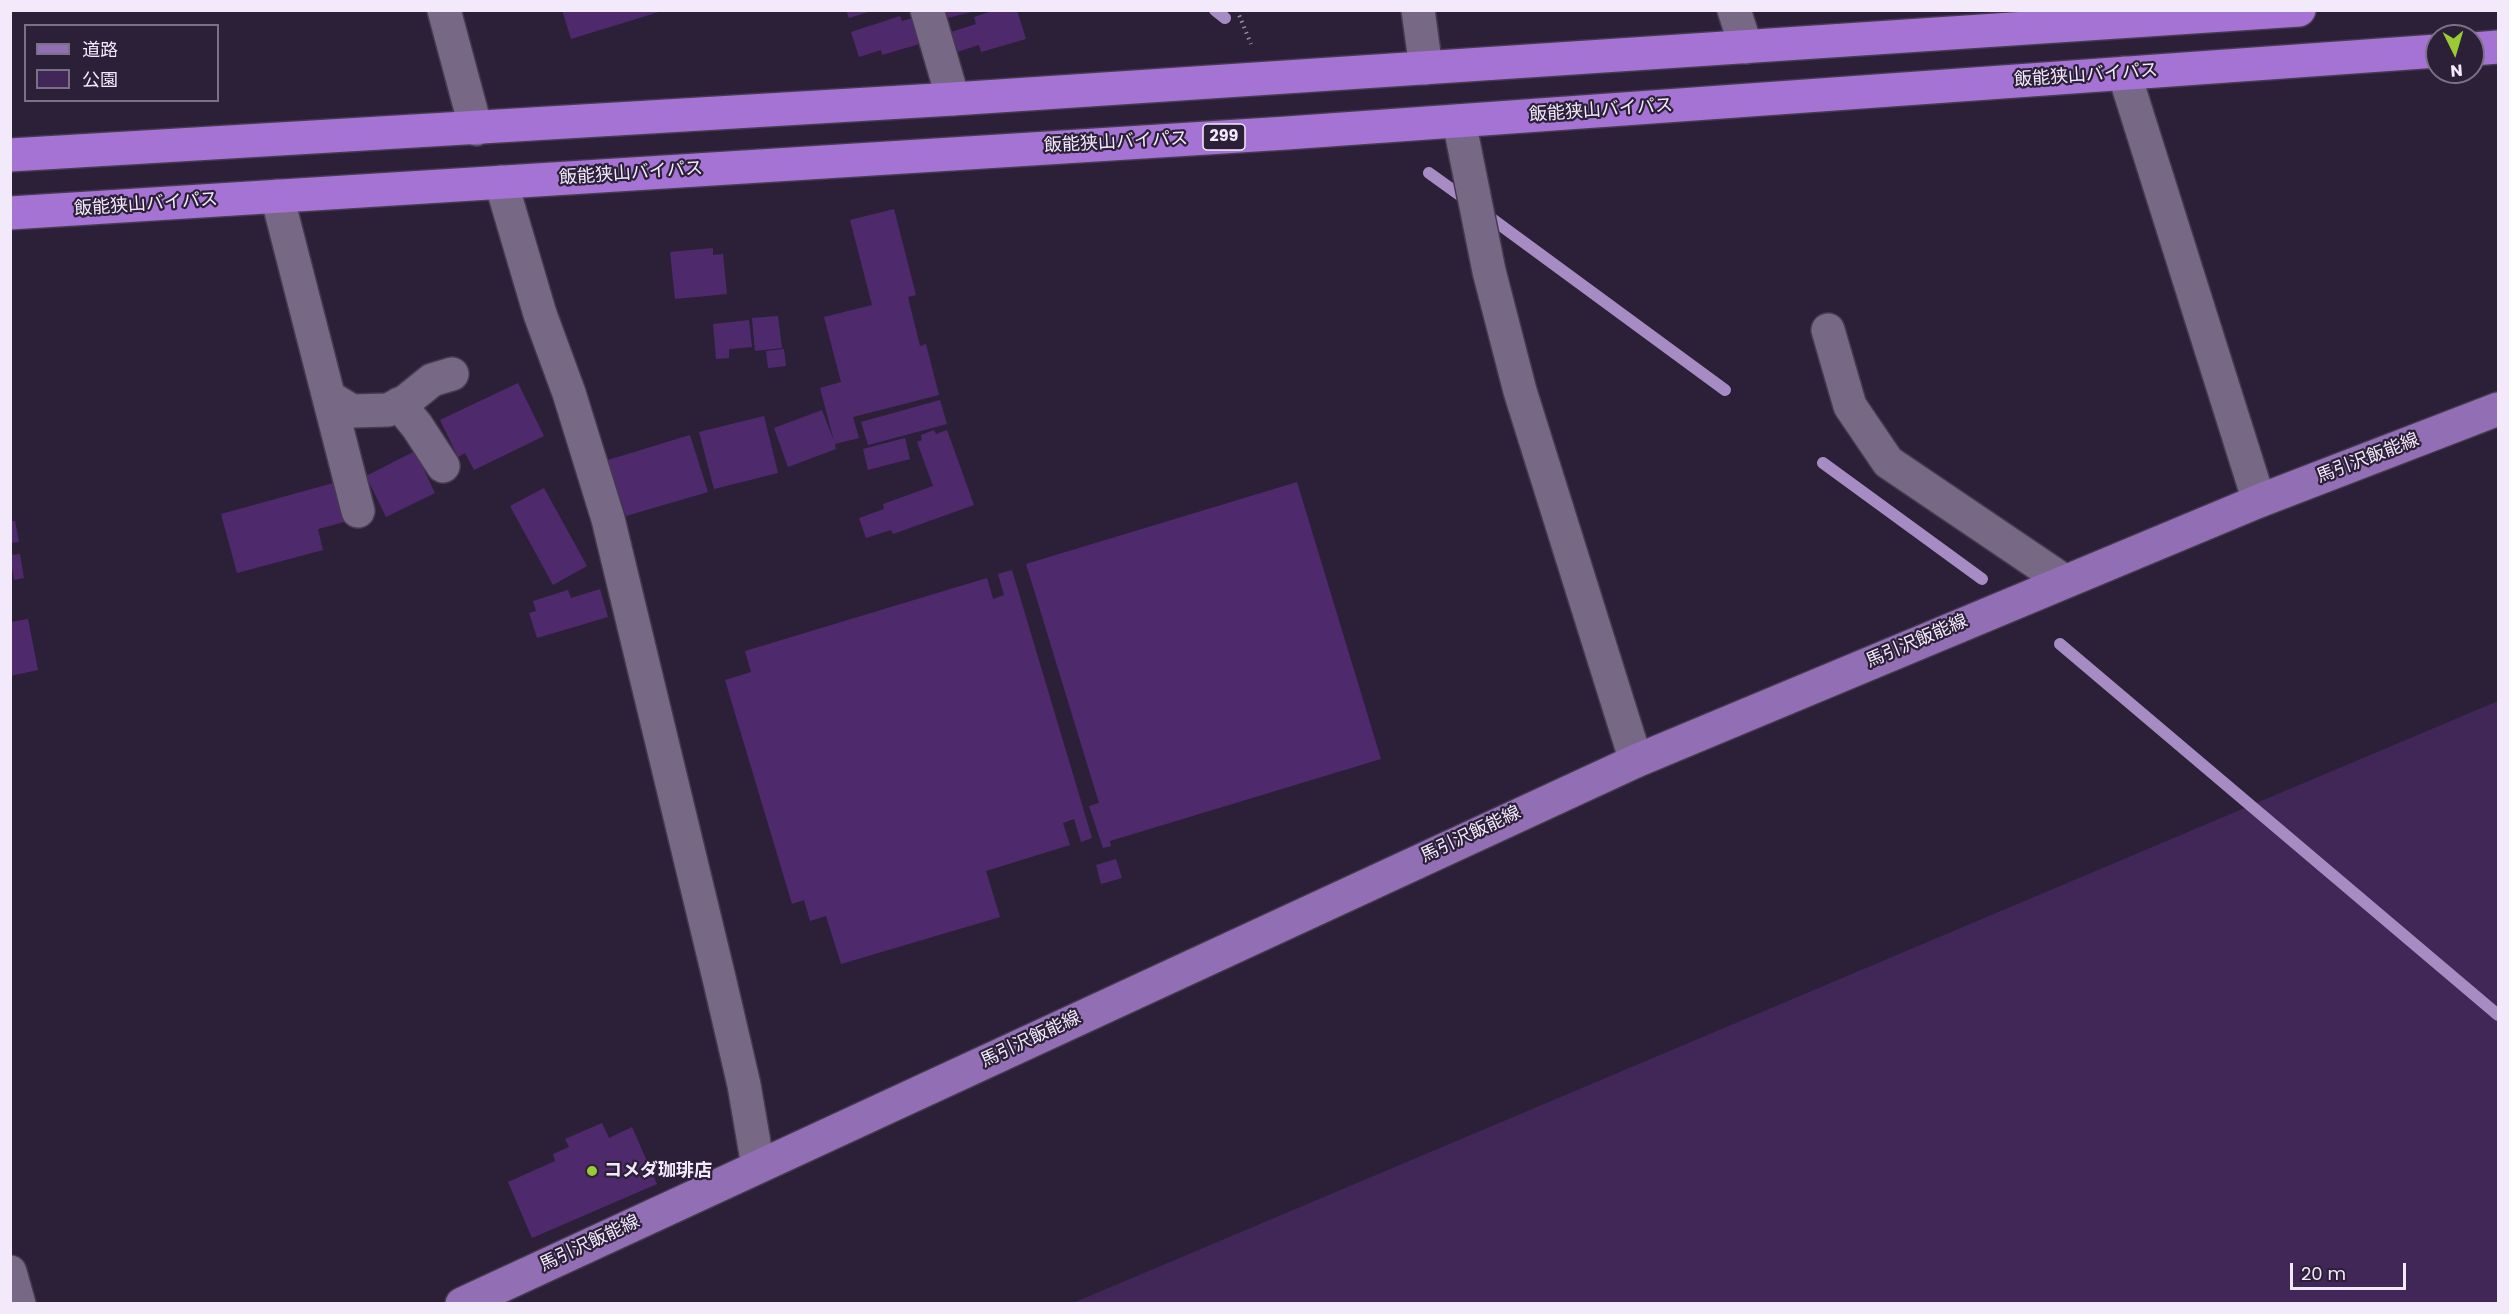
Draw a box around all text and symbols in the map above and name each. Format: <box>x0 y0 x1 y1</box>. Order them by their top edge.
legend <box>24 24 219 102</box>
north arrow <box>2425 24 2485 84</box>
text: 道路 <box>82 37 118 62</box>
text: N <box>2449 58 2463 82</box>
street label: 飯能狭山バイパス <box>2013 60 2159 92</box>
text: 公園 <box>82 67 118 92</box>
street label: 飯能狭山バイパス <box>1528 95 1674 127</box>
road number: 299 <box>1203 124 1245 150</box>
street label: 飯能狭山バイパス <box>1044 128 1188 158</box>
street label: 飯能狭山バイパス <box>558 158 704 190</box>
street label: 飯能狭山バイパス <box>73 189 219 221</box>
street label: 馬引沢飯能線 <box>2314 430 2422 488</box>
street label: 馬引沢飯能線 <box>1863 611 1971 673</box>
street label: 馬引沢飯能線 <box>1417 802 1525 868</box>
street label: 馬引沢飯能線 <box>977 1007 1085 1073</box>
place label: コメダ珈琲店 <box>604 1160 712 1182</box>
marker: コメダ珈琲店 <box>585 1164 599 1178</box>
street label: 馬引沢飯能線 <box>536 1211 644 1277</box>
scale bar <box>2293 1251 2408 1289</box>
text: 20 m <box>2301 1261 2346 1286</box>

